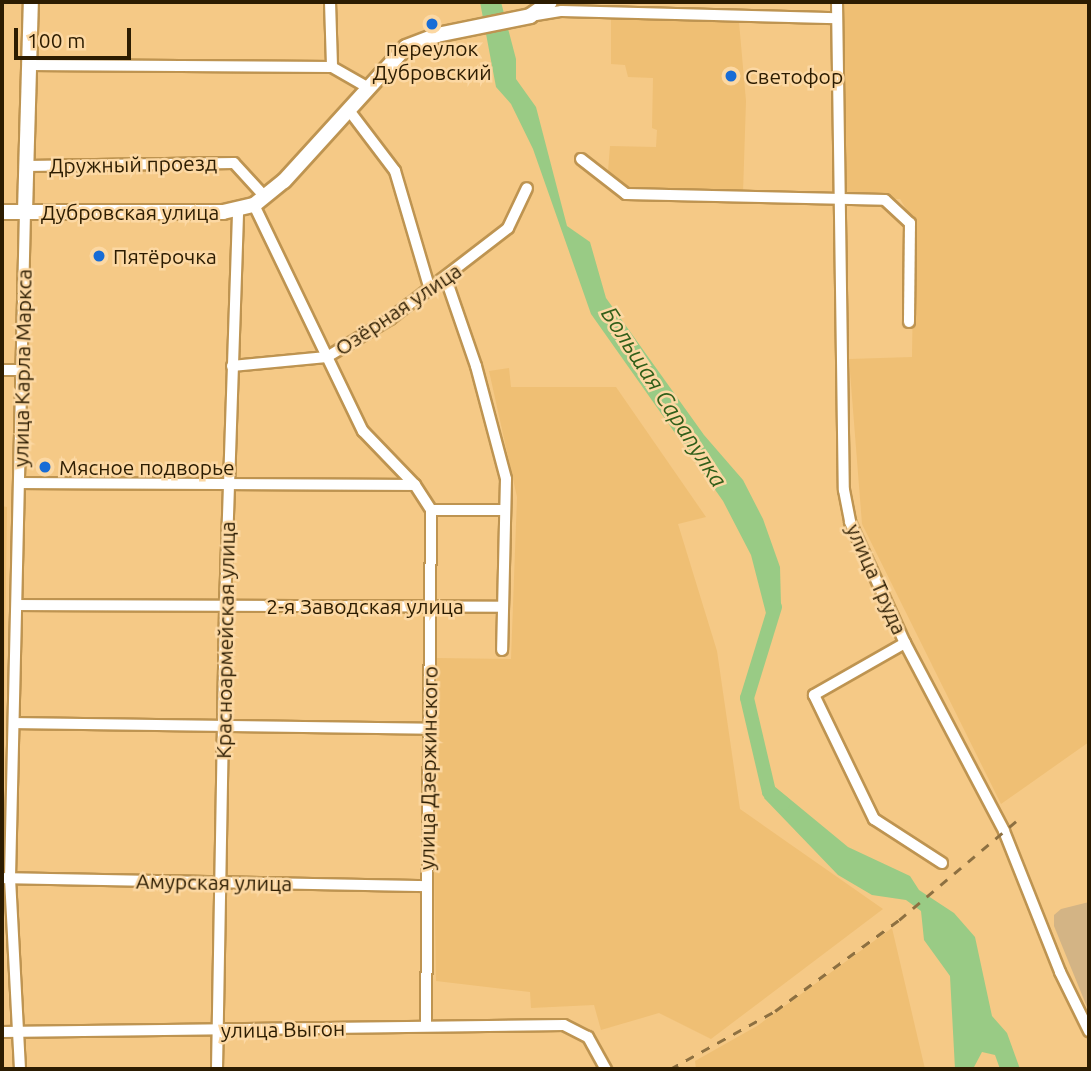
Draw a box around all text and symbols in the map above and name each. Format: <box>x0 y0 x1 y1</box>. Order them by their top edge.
scale bar <box>18 14 135 58</box>
marker: переулок Дубровский <box>424 16 440 32</box>
text: 100 m <box>27 28 85 52</box>
place label: переулок Дубровский <box>372 35 492 85</box>
place label: Светофор <box>745 63 843 89</box>
marker: Светофор <box>723 68 739 84</box>
street label: Дружный проезд <box>49 150 217 178</box>
street label: Дубровская улица <box>41 199 219 225</box>
place label: Пятёрочка <box>113 243 217 269</box>
marker: Пятёрочка <box>91 248 107 264</box>
street label: Озёрная улица <box>330 257 466 361</box>
street label: улица Карла Маркса <box>8 269 36 467</box>
water label: Большая Сарапулка <box>595 302 733 492</box>
place label: Мясное подворье <box>59 454 235 480</box>
marker: Мясное подворье <box>37 459 53 475</box>
street label: улица Труда <box>841 520 913 638</box>
street label: Красноармейская улица <box>210 521 240 759</box>
street label: 2-я Заводская улица <box>266 593 464 619</box>
street label: улица Дзержинского <box>414 666 442 870</box>
street label: Амурская улица <box>136 868 292 896</box>
street label: улица Выгон <box>221 1015 345 1043</box>

